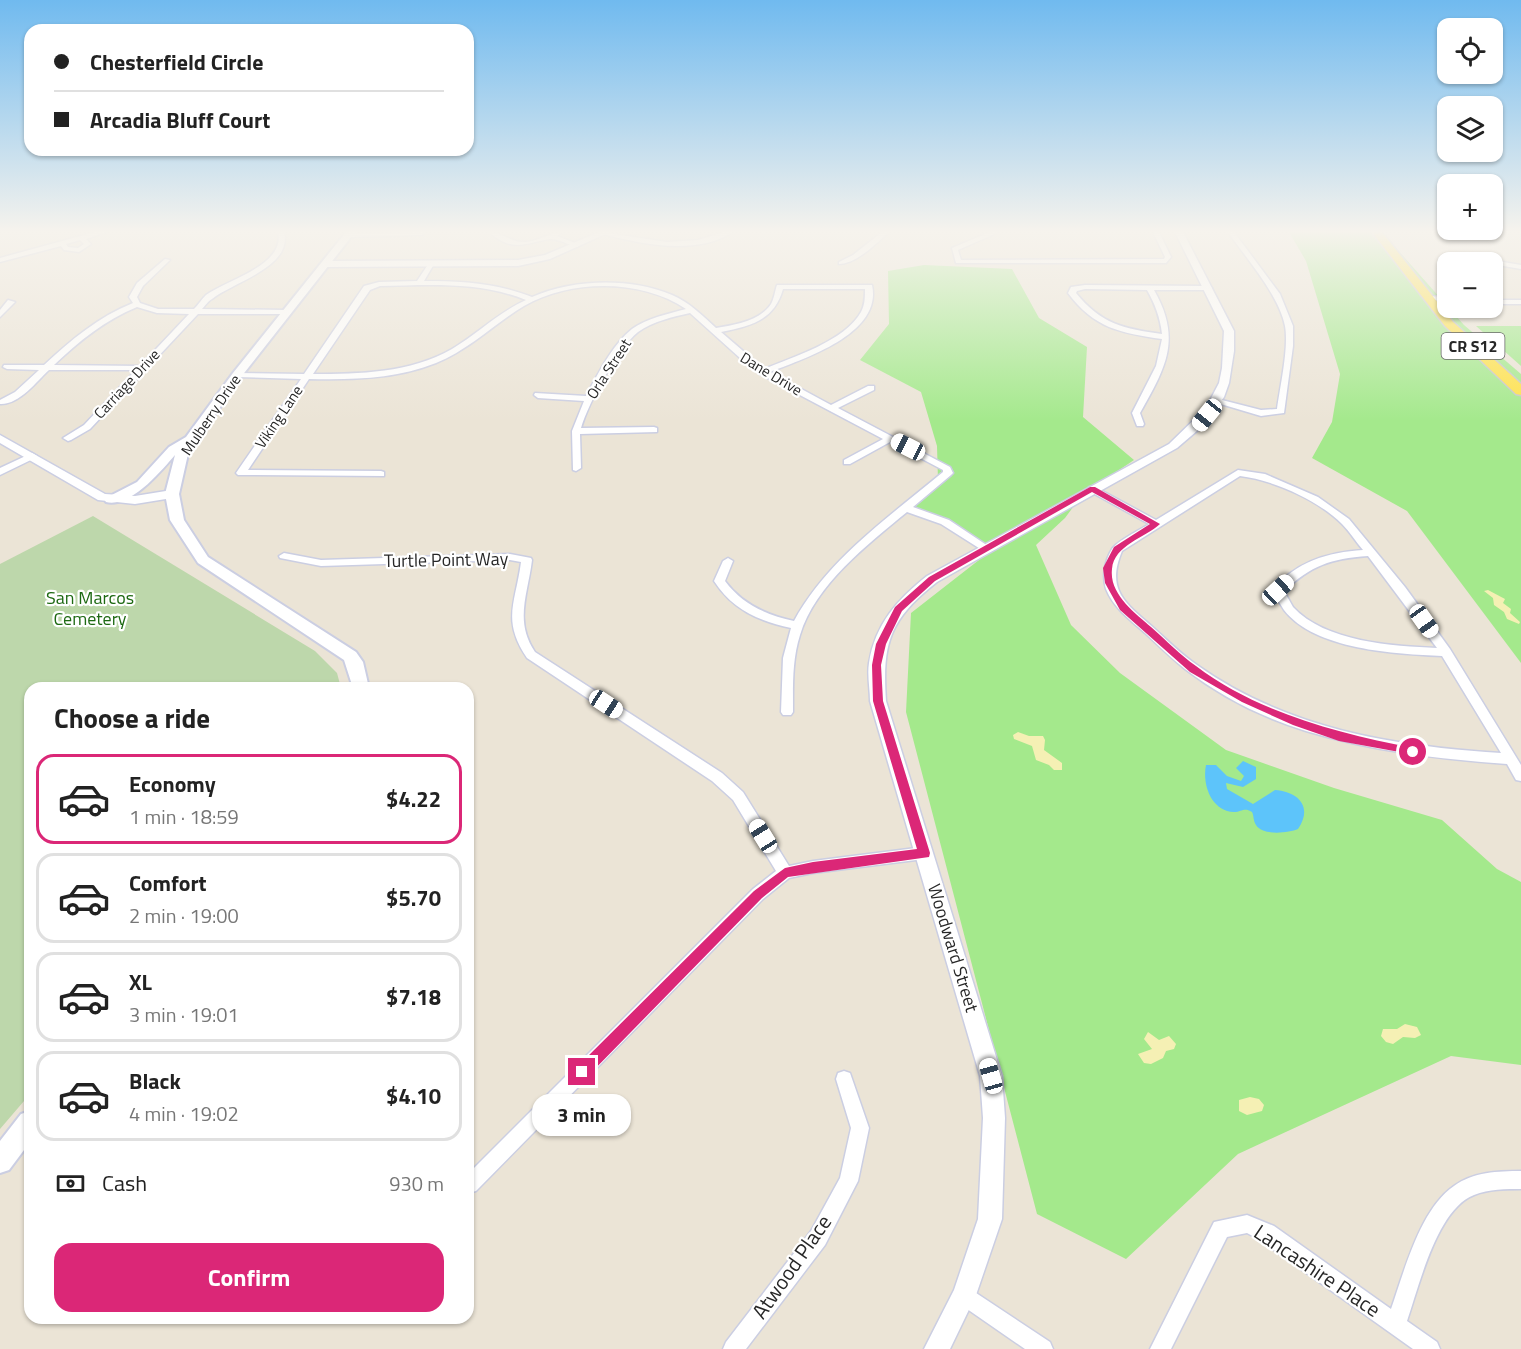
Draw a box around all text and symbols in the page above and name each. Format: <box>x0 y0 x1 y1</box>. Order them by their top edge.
map controls <box>1437 18 1503 318</box>
button: locate <box>1437 18 1503 84</box>
text: Chesterfield Circle <box>90 45 264 79</box>
button: layers <box>1437 96 1503 162</box>
text: Arcadia Bluff Court <box>90 103 270 137</box>
button: + <box>1437 174 1503 240</box>
button: − <box>1437 252 1503 318</box>
street label: Orla Street <box>580 333 637 404</box>
road number: CR S12 <box>1442 333 1504 359</box>
street label: Carriage Drive <box>88 344 165 424</box>
street label: Dane Drive <box>736 346 807 401</box>
street label: Mulberry Drive <box>175 370 246 460</box>
street label: Viking Lane <box>249 380 308 453</box>
car <box>1189 395 1225 435</box>
car <box>888 431 928 463</box>
street label: Turtle Point Way <box>384 545 509 574</box>
car <box>1259 571 1297 609</box>
park label: San Marcos Cemetery <box>46 584 134 632</box>
car <box>1406 601 1442 641</box>
car <box>586 687 626 721</box>
text: Choose a ride <box>54 697 210 738</box>
route start <box>1399 738 1426 765</box>
text: Economy <box>129 767 216 801</box>
icon: car <box>57 772 111 826</box>
text: $4.22 <box>386 782 441 816</box>
text: 1 min · 18:59 <box>129 801 239 832</box>
car <box>746 816 780 856</box>
text: Comfort <box>129 866 207 900</box>
icon: car <box>57 871 111 925</box>
street label: Woodward Street <box>921 880 986 1016</box>
text: $5.70 <box>386 881 441 915</box>
text: 2 min · 19:00 <box>129 900 239 931</box>
text: XL <box>129 965 152 999</box>
icon: car <box>57 970 111 1024</box>
text: $7.18 <box>386 980 441 1014</box>
text: 3 min · 19:01 <box>129 999 239 1030</box>
car <box>977 1056 1005 1096</box>
route end <box>568 1058 595 1085</box>
text: Black <box>129 1064 181 1098</box>
icon: car <box>57 1069 111 1123</box>
text: $4.10 <box>386 1079 441 1113</box>
callout: 3 min <box>532 1093 632 1135</box>
text: 4 min · 19:02 <box>129 1098 239 1129</box>
text: 3 min <box>557 1099 606 1130</box>
text: Cash <box>102 1166 147 1200</box>
icon: cash <box>54 1167 87 1200</box>
text: 930 m <box>389 1168 444 1199</box>
street label: Atwood Place <box>743 1208 839 1325</box>
street label: Lancashire Place <box>1248 1216 1387 1325</box>
button: Confirm <box>54 1243 444 1312</box>

